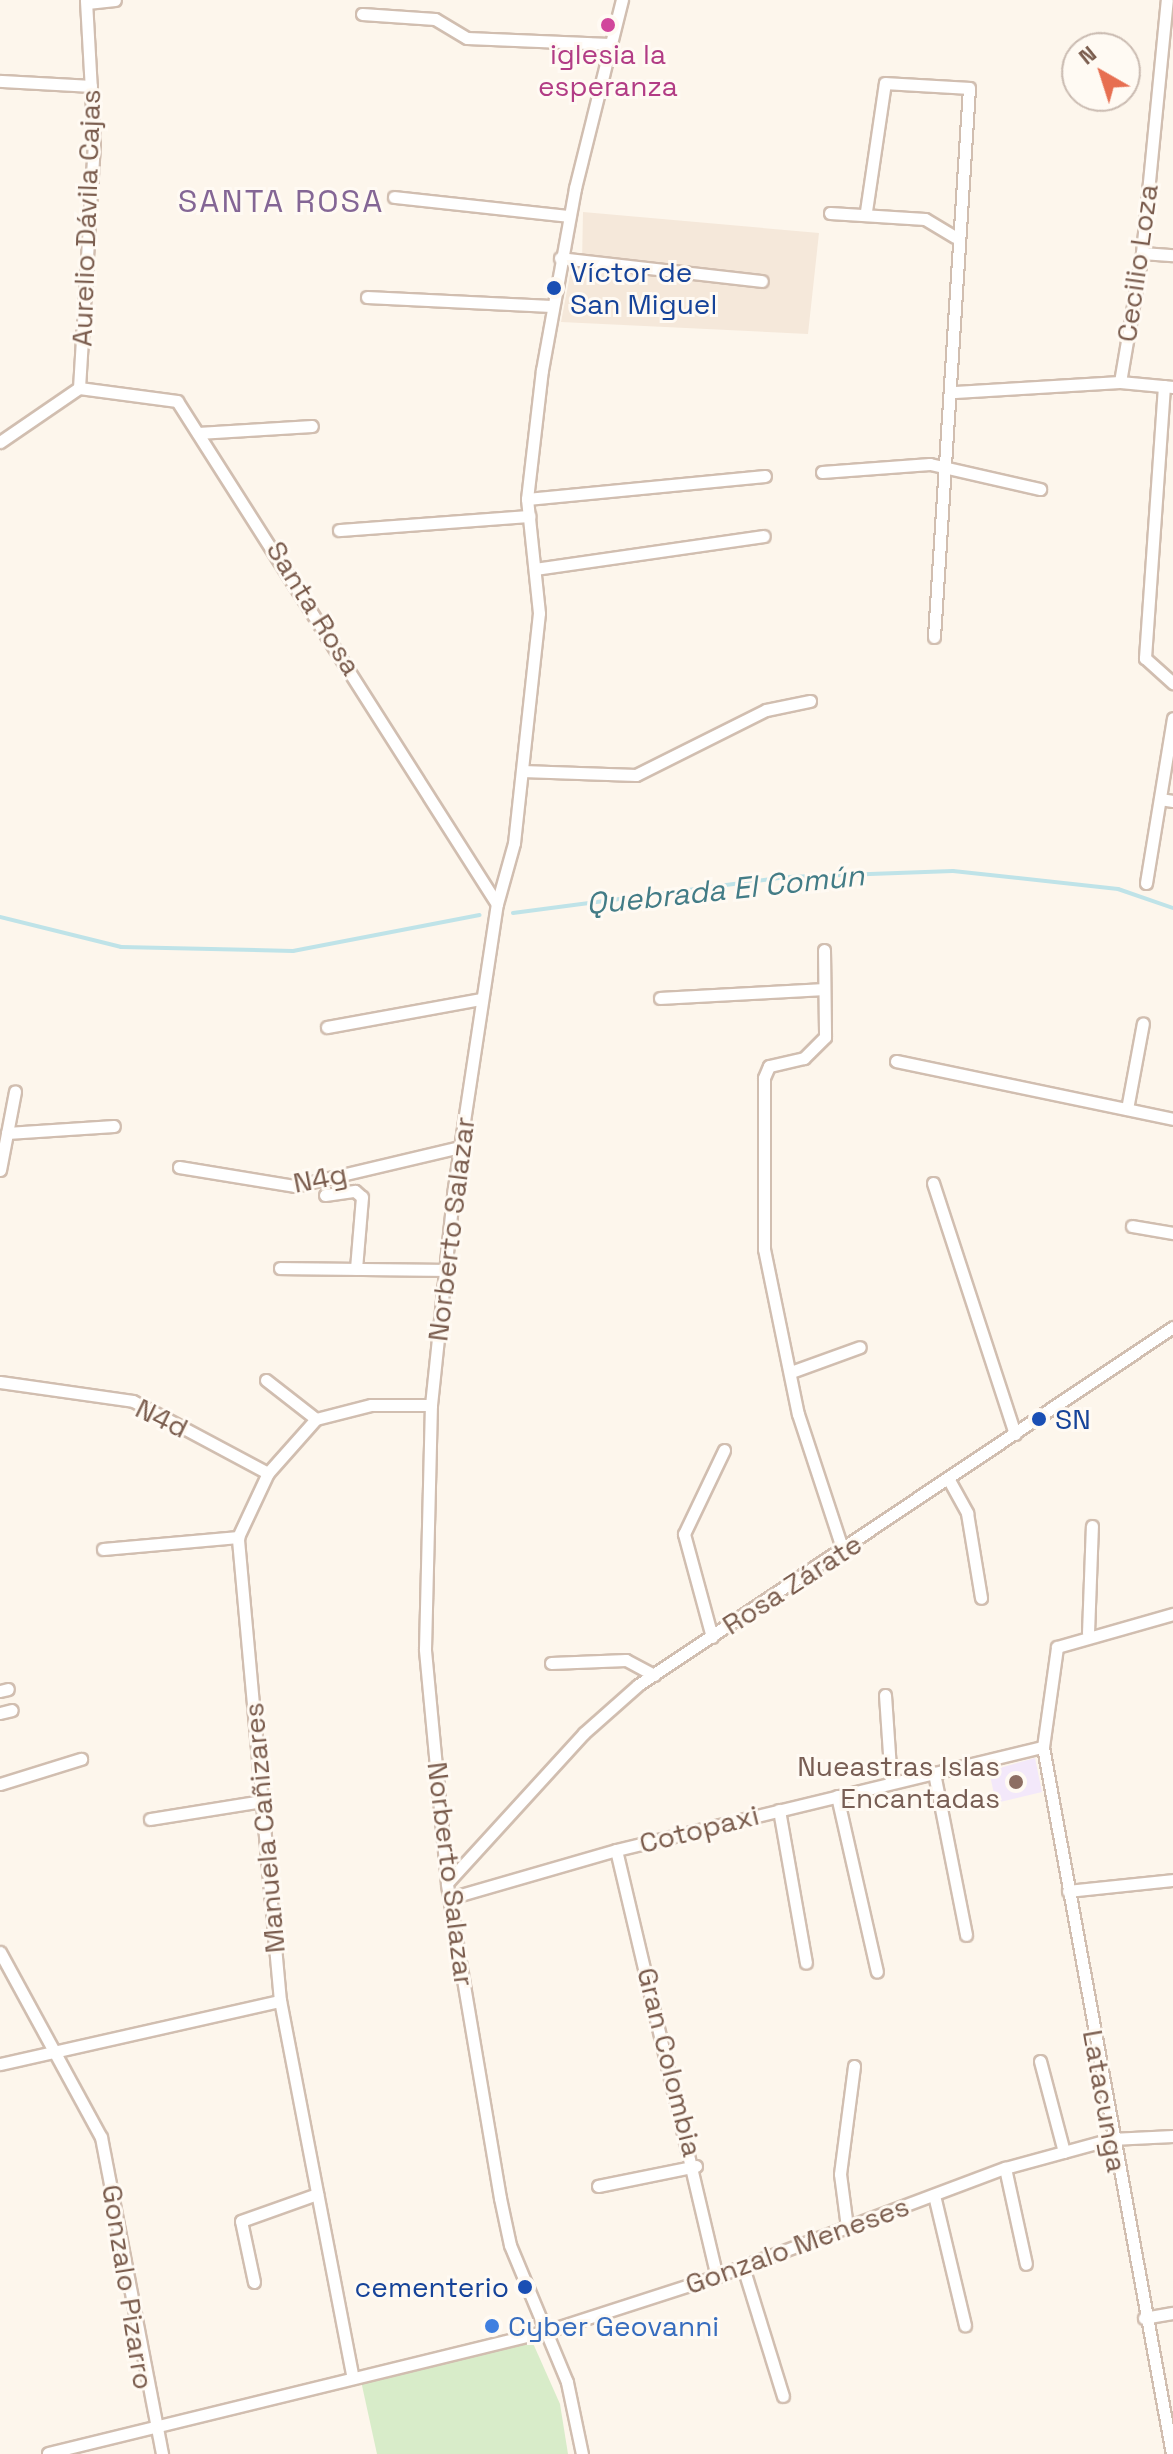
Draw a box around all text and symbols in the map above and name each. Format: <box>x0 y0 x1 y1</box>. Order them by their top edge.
marker: iglesia la esperanza <box>599 16 617 34</box>
north arrow <box>1061 32 1141 112</box>
place label: iglesia la esperanza <box>538 37 678 103</box>
text: N <box>1073 39 1102 70</box>
street label: Aurelio Dávila Cajas <box>65 89 107 347</box>
district label: SANTA ROSA <box>177 182 385 220</box>
street label: Cecilio Loza <box>1109 182 1165 344</box>
place label: Víctor de San Miguel <box>570 255 717 321</box>
marker: Víctor de San Miguel <box>545 279 563 297</box>
street label: Santa Rosa <box>260 535 368 681</box>
water label: Quebrada El Común <box>584 857 866 923</box>
street label: Norberto Salazar <box>421 1115 481 1343</box>
street label: N4g <box>290 1156 350 1200</box>
street label: N4d <box>130 1391 194 1445</box>
place label: SN <box>1055 1402 1091 1436</box>
marker: SN <box>1030 1410 1048 1428</box>
street label: Rosa Zárate <box>716 1526 868 1642</box>
street label: Manuela Cañizares <box>236 1701 292 1955</box>
place label: Nueastras Islas Encantadas <box>797 1749 1000 1815</box>
street label: Norberto Salazar <box>421 1760 481 1988</box>
marker: Nueastras Islas Encantadas <box>1007 1773 1025 1791</box>
street label: Cotopaxi <box>636 1798 762 1860</box>
street label: Gran Colombia <box>630 1964 710 2160</box>
street label: Latacunga <box>1076 2027 1134 2175</box>
street label: Gonzalo Pizarro <box>95 2182 161 2392</box>
street label: Gonzalo Meneses <box>681 2189 913 2301</box>
place label: cementerio <box>355 2270 509 2304</box>
marker: cementerio <box>516 2278 534 2296</box>
place label: Cyber Geovanni <box>508 2309 719 2343</box>
marker: Cyber Geovanni <box>483 2317 501 2335</box>

